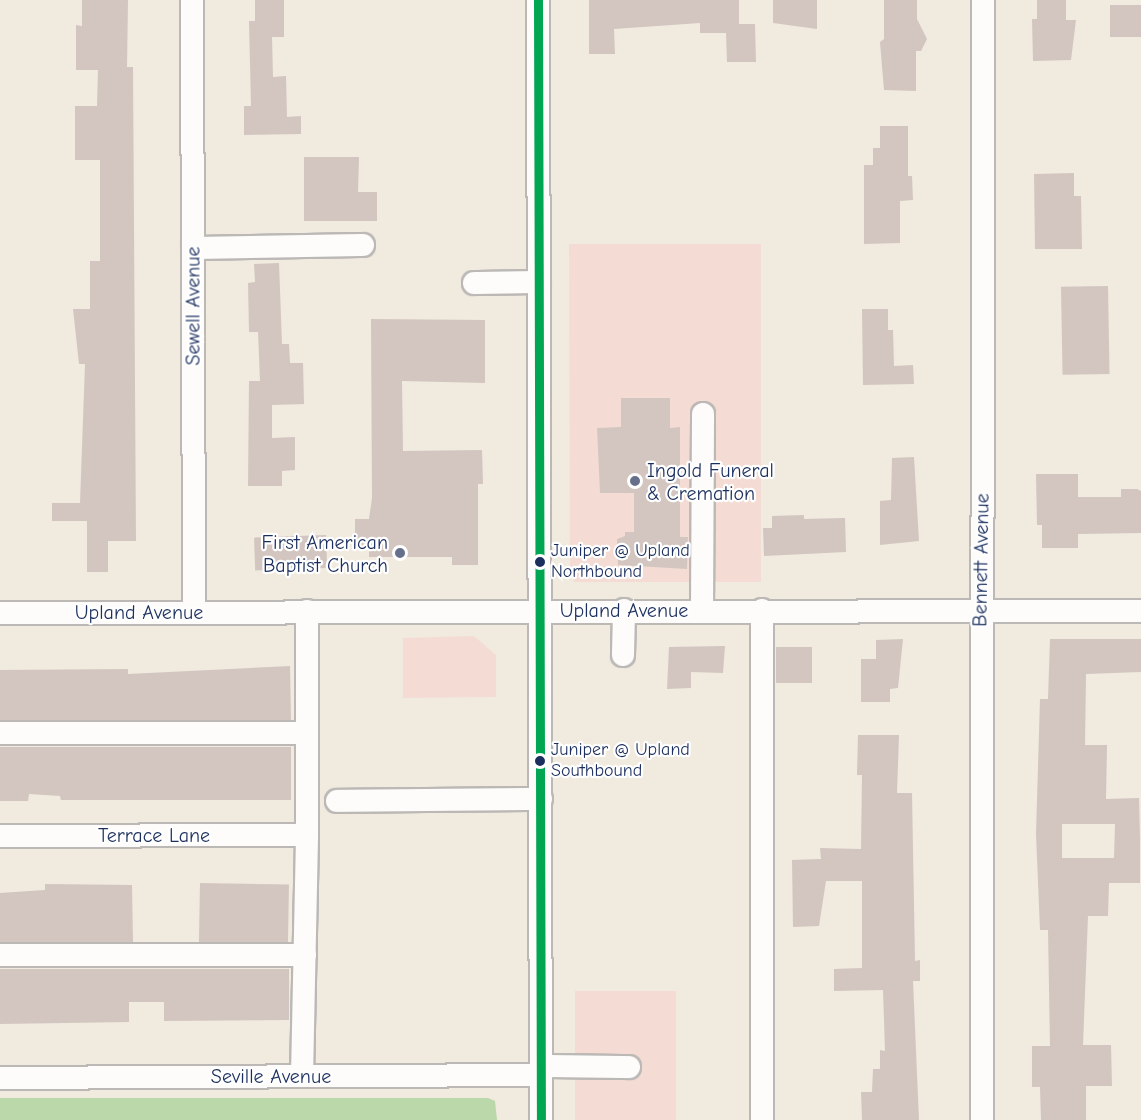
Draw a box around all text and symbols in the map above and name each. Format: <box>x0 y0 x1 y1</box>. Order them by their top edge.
street label: Sewell Avenue <box>181 246 205 366</box>
place label: Ingold Funeral & Cremation <box>647 458 774 505</box>
marker: Ingold Funeral & Cremation <box>628 474 642 488</box>
street label: Bennett Avenue <box>968 493 994 627</box>
place label: First American Baptist Church <box>262 530 388 577</box>
place label: Juniper @ Upland Northbound <box>551 541 690 584</box>
marker: First American Baptist Church <box>393 546 407 560</box>
marker: Juniper @ Upland Northbound <box>534 556 546 568</box>
street label: Upland Avenue <box>560 598 688 622</box>
street label: Upland Avenue <box>75 600 203 624</box>
place label: Juniper @ Upland Southbound <box>551 740 690 783</box>
marker: Juniper @ Upland Southbound <box>534 755 546 767</box>
street label: Terrace Lane <box>98 823 210 847</box>
street label: Seville Avenue <box>211 1064 331 1088</box>

